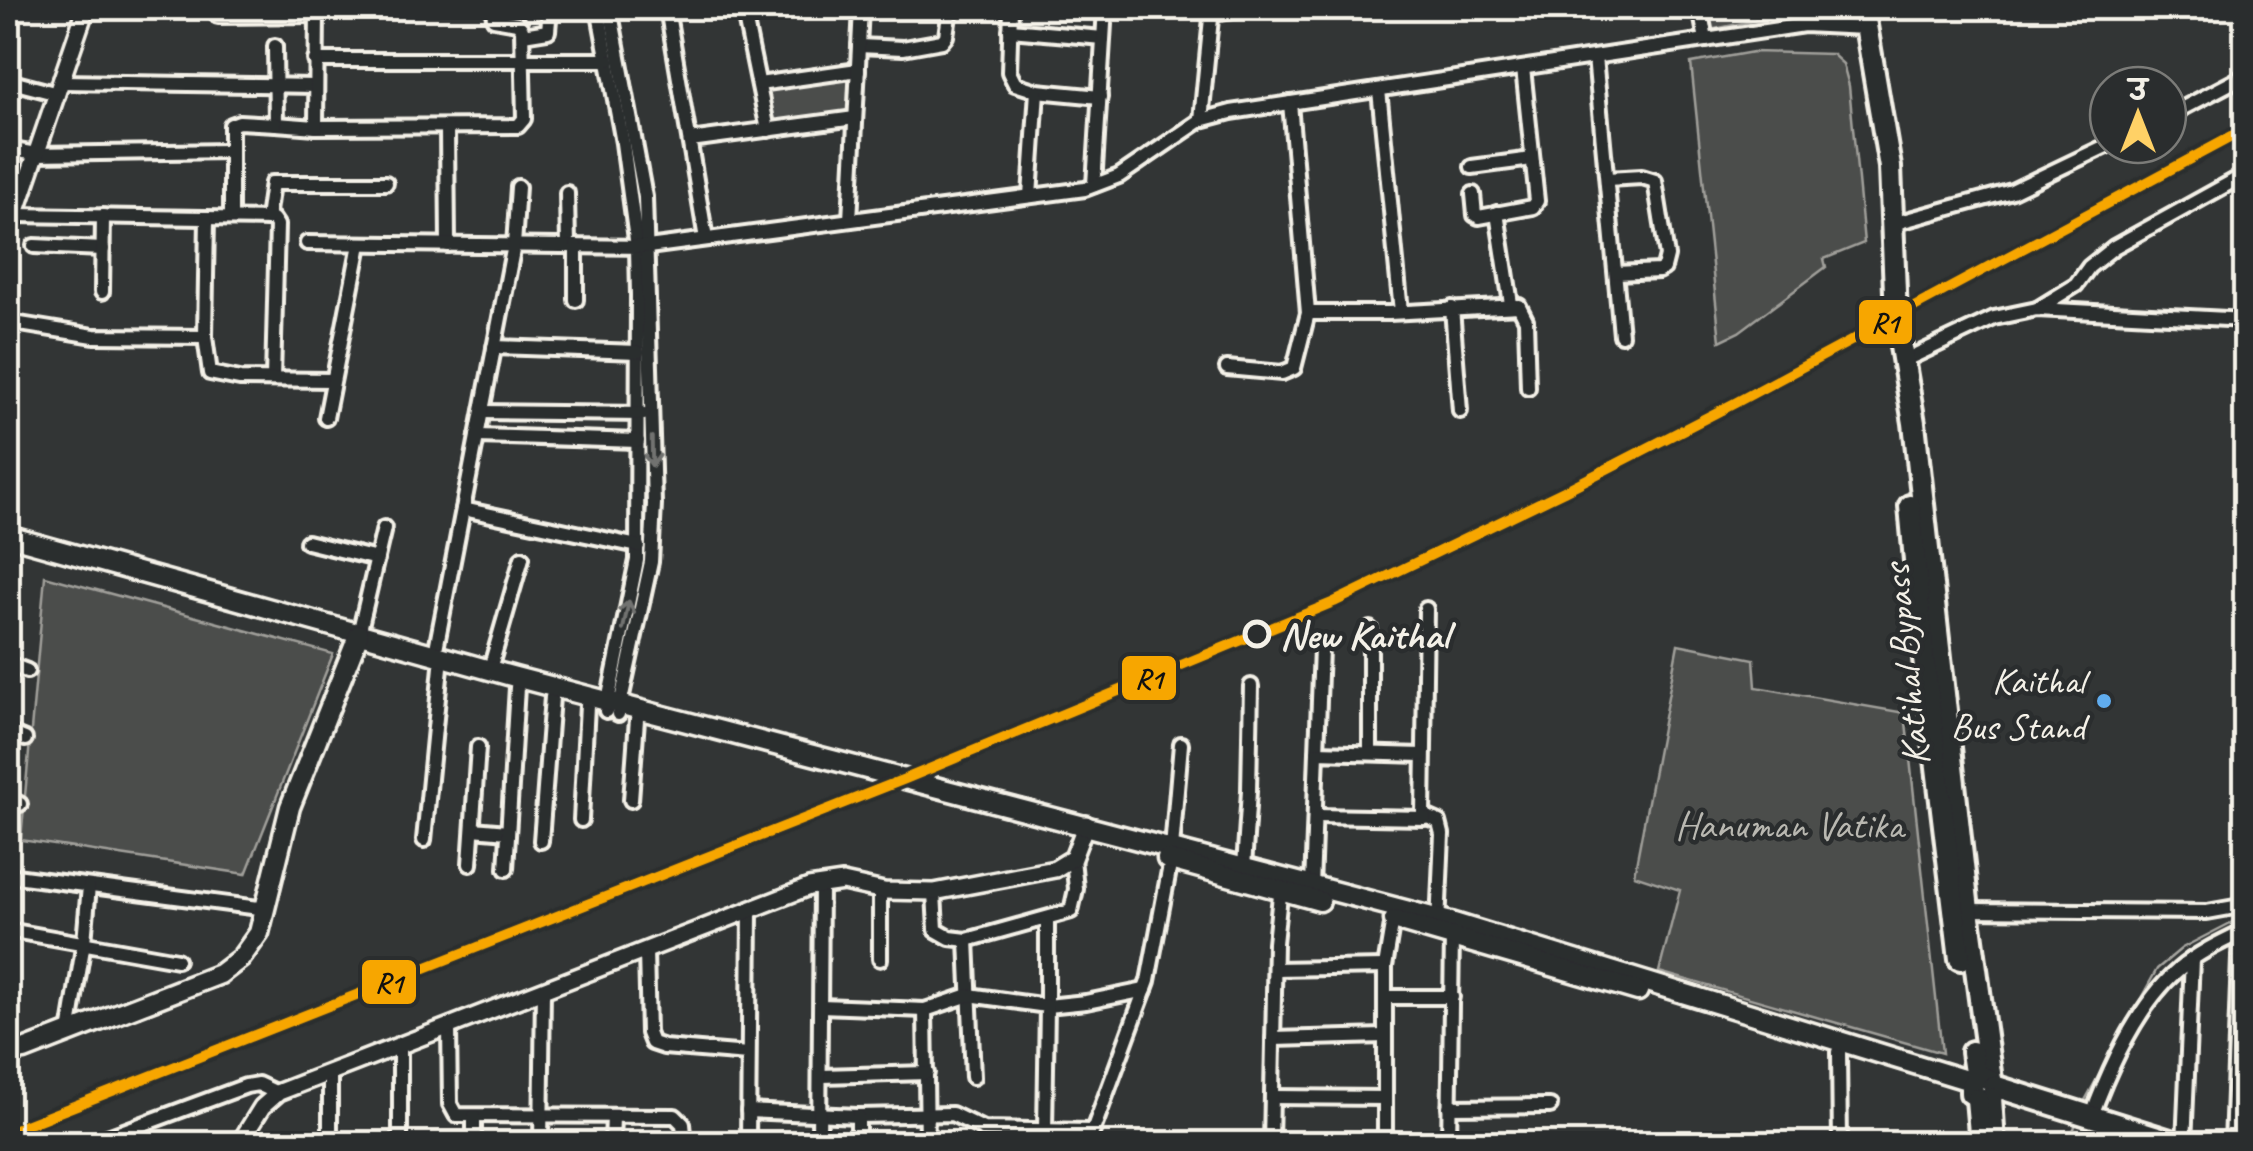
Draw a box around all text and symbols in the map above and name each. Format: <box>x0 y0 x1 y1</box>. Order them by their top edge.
north arrow <box>2088 65 2188 165</box>
text: उ <box>2126 73 2150 108</box>
line badge: R1 <box>1857 298 1914 346</box>
text: R1 <box>1871 305 1902 340</box>
one-way arrow <box>643 435 662 467</box>
street label: Katihal Bypass <box>1870 559 1941 768</box>
one-way arrow <box>618 600 637 632</box>
place label: New Kaithal <box>1280 610 1457 660</box>
marker: New Kaithal <box>1244 621 1270 647</box>
line badge: R1 <box>1120 654 1178 702</box>
place label: Kaithal Bus Stand <box>1951 657 2092 750</box>
text: R1 <box>1135 661 1166 696</box>
marker: Kaithal Bus Stand <box>2094 691 2114 711</box>
park label: Hanuman Vatika <box>1675 800 1907 850</box>
line badge: R1 <box>360 958 418 1006</box>
text: R1 <box>375 965 406 1000</box>

